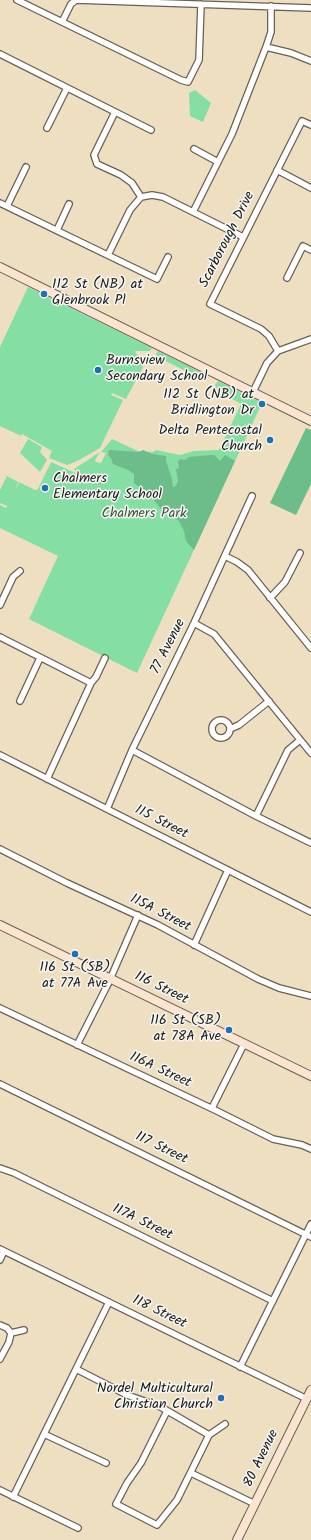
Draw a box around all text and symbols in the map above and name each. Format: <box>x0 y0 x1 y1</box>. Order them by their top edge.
street label: Scarborough Drive <box>197 189 259 291</box>
place label: 112 St (NB) at Glenbrook Pl <box>52 278 143 310</box>
marker: 112 St (NB) at Glenbrook Pl <box>39 289 49 299</box>
place label: Burnsview Secondary School <box>106 354 207 386</box>
marker: Burnsview Secondary School <box>93 365 103 375</box>
place label: 112 St (NB) at Bridlington Dr <box>163 388 254 420</box>
marker: 112 St (NB) at Bridlington Dr <box>257 399 267 409</box>
place label: Delta Pentecostal Church <box>159 424 262 456</box>
marker: Delta Pentecostal Church <box>265 435 275 445</box>
place label: Chalmers Elementary School <box>53 472 162 504</box>
marker: Chalmers Elementary School <box>40 483 50 493</box>
park label: Chalmers Park <box>102 507 186 523</box>
street label: 77 Avenue <box>148 617 190 677</box>
street label: 115 Street <box>132 802 190 844</box>
street label: 115A Street <box>127 892 193 936</box>
marker: 116 St (SB) at 77A Ave <box>70 949 80 959</box>
place label: 116 St (SB) at 77A Ave <box>40 961 110 994</box>
street label: 116 Street <box>131 969 191 1009</box>
place label: 116 St (SB) at 78A Ave <box>150 1014 221 1046</box>
marker: 116 St (SB) at 78A Ave <box>224 1025 234 1035</box>
street label: 116A Street <box>126 1049 194 1093</box>
street label: 117 Street <box>132 1129 190 1169</box>
street label: 117A Street <box>109 1201 175 1245</box>
street label: 118 Street <box>129 1293 189 1333</box>
place label: Nordel Multicultural Christian Church <box>97 1382 213 1414</box>
marker: Nordel Multicultural Christian Church <box>216 1393 226 1403</box>
street label: 80 Avenue <box>241 1427 283 1491</box>

